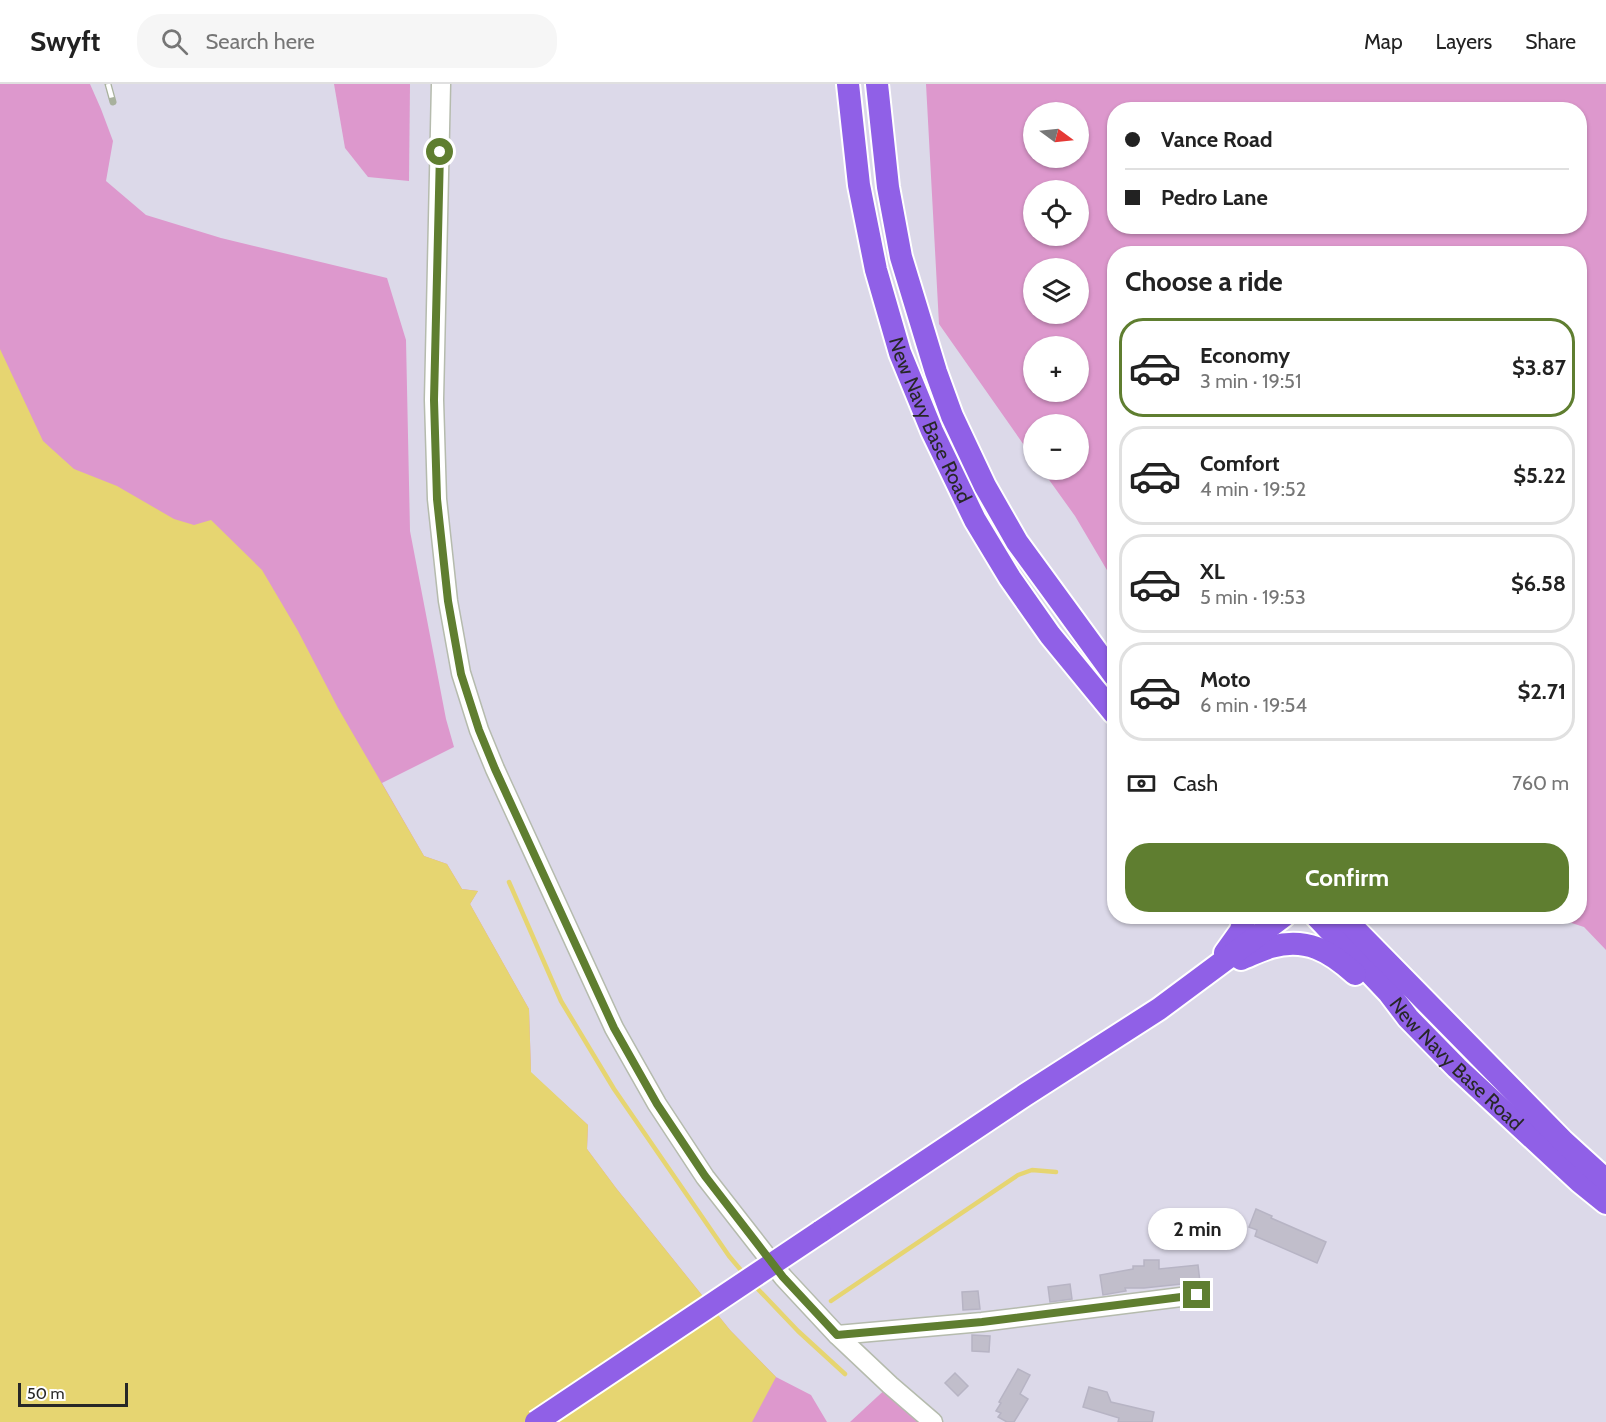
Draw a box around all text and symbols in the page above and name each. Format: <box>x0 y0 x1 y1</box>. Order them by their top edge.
search box <box>137 14 557 68</box>
text: Swyft <box>30 24 101 58</box>
icon: search <box>158 25 191 58</box>
text: Search here <box>206 28 315 55</box>
text: Map <box>1364 29 1403 54</box>
text: Layers <box>1436 29 1492 54</box>
text: Share <box>1525 29 1576 54</box>
north arrow <box>1023 102 1089 168</box>
map controls <box>1023 102 1089 480</box>
text: Vance Road <box>1161 126 1272 153</box>
route start <box>426 138 453 165</box>
button: locate <box>1023 180 1089 246</box>
text: Pedro Lane <box>1161 184 1268 211</box>
button: layers <box>1023 258 1089 324</box>
text: Choose a ride <box>1125 265 1283 298</box>
street label: New Navy Base Road <box>884 334 977 507</box>
button: + <box>1023 336 1089 402</box>
icon: car <box>1128 341 1182 395</box>
text: Economy <box>1200 342 1290 369</box>
text: $3.87 <box>1512 354 1566 381</box>
text: 3 min · 19:51 <box>1200 369 1301 393</box>
button: − <box>1023 414 1089 480</box>
icon: car <box>1128 449 1182 503</box>
text: Comfort <box>1200 450 1279 477</box>
text: $5.22 <box>1513 462 1566 489</box>
text: 4 min · 19:52 <box>1200 477 1306 501</box>
icon: car <box>1128 557 1182 611</box>
text: XL <box>1200 558 1225 585</box>
text: $6.58 <box>1511 570 1566 597</box>
text: 5 min · 19:53 <box>1200 585 1306 609</box>
icon: car <box>1128 665 1182 719</box>
text: Moto <box>1200 666 1251 693</box>
text: $2.71 <box>1517 678 1566 705</box>
text: 6 min · 19:54 <box>1200 693 1307 717</box>
icon: cash <box>1125 767 1158 800</box>
text: Cash <box>1173 770 1218 797</box>
text: 760 m <box>1512 771 1569 795</box>
button: Confirm <box>1125 843 1569 912</box>
street label: New Navy Base Road <box>1385 993 1528 1135</box>
callout: 2 min <box>1148 1208 1246 1250</box>
text: 2 min <box>1173 1217 1222 1241</box>
route end <box>1183 1281 1210 1308</box>
scale bar <box>18 1380 128 1408</box>
text: 50 m <box>27 1384 64 1403</box>

